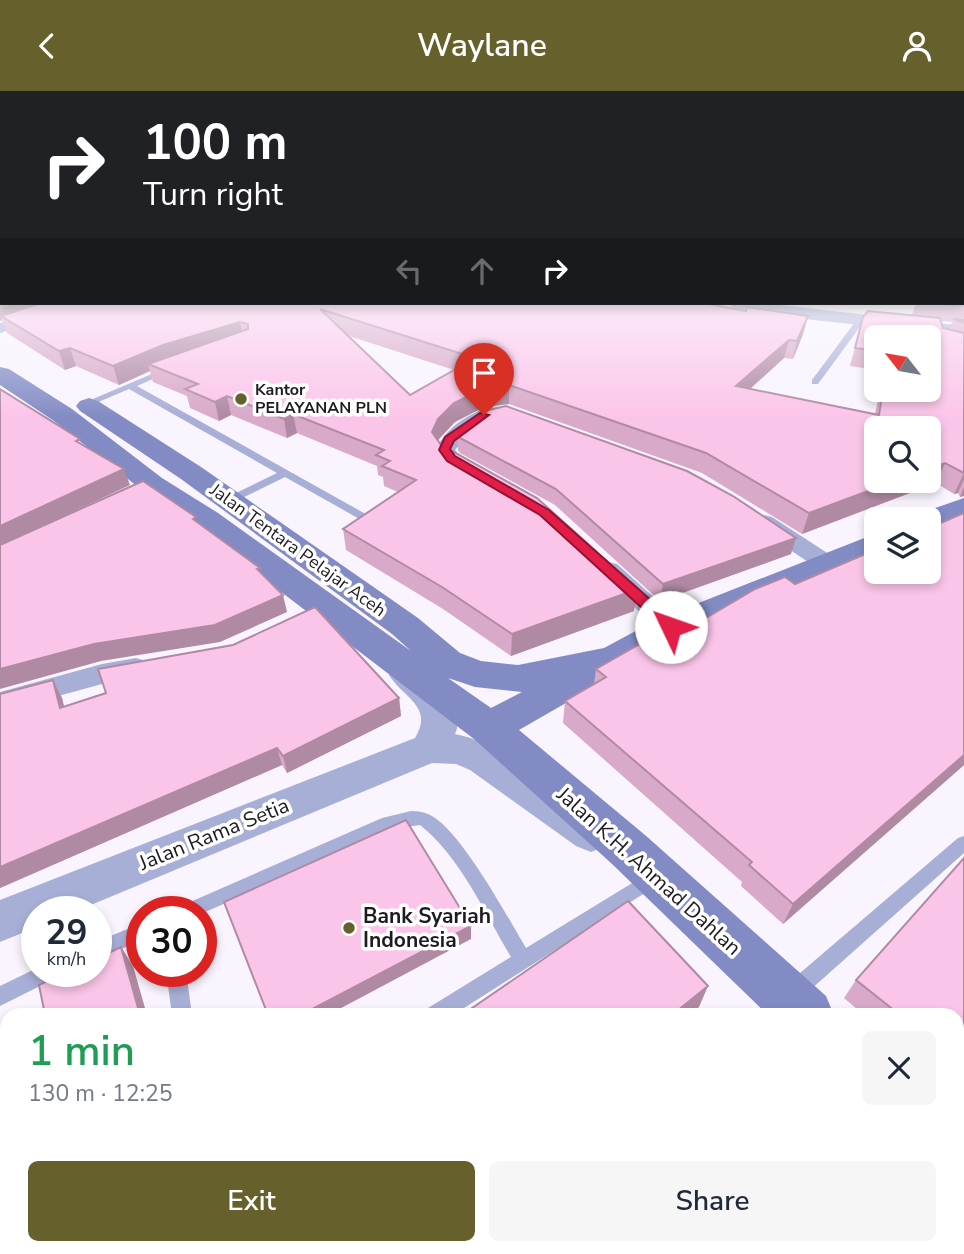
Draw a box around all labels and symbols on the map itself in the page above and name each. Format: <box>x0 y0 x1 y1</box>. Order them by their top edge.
north arrow <box>864 325 942 403</box>
pin <box>454 343 514 415</box>
place label: Kantor PELAYANAN PLN <box>255 379 387 419</box>
marker: Kantor PELAYANAN PLN <box>233 391 249 407</box>
street label: Jalan Tentara Pelajar Aceh <box>204 477 391 622</box>
position arrow <box>634 590 708 664</box>
street label: Jalan K.H. Ahmad Dahlan <box>550 780 747 961</box>
street label: Jalan Rama Setia <box>134 791 293 877</box>
speed limit sign: 30 <box>126 896 217 987</box>
place label: Bank Syariah Indonesia <box>363 902 491 954</box>
marker: Bank Syariah Indonesia <box>341 920 357 936</box>

